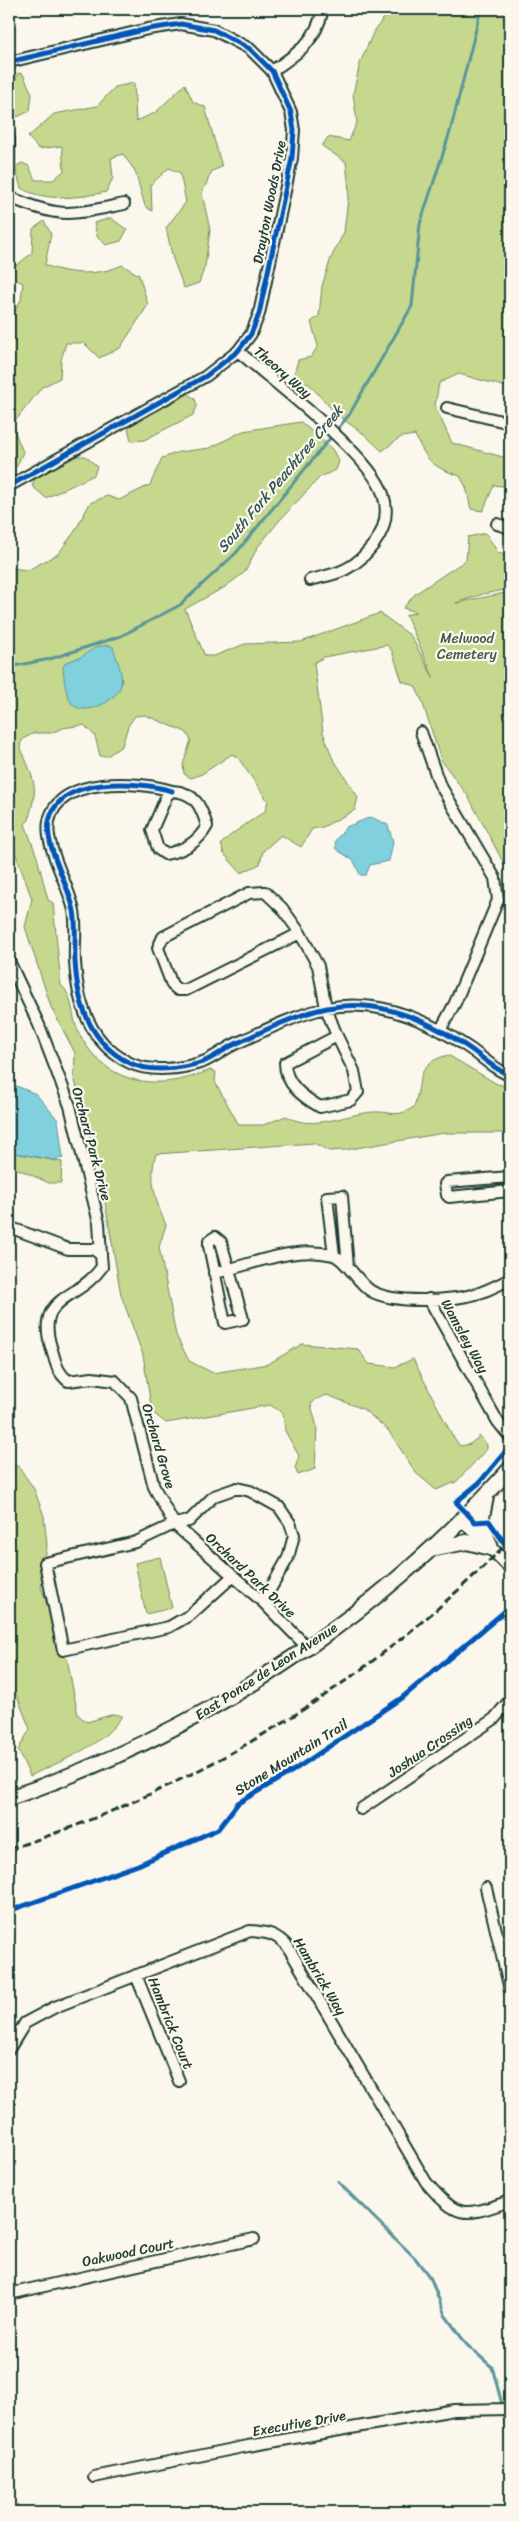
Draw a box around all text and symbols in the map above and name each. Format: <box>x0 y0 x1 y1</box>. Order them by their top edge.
street label: Drayton Woods Drive <box>245 138 294 266</box>
street label: Theory Way <box>248 340 318 406</box>
water label: South Fork Peachtree Creek <box>210 398 351 559</box>
park label: Melwood Cemetery <box>437 626 498 667</box>
street label: Orchard Park Drive <box>64 1084 119 1204</box>
street label: Wamsley Way <box>434 1294 496 1379</box>
street label: Orchard Grove <box>134 1401 183 1492</box>
street label: Orchard Park Drive <box>199 1526 302 1624</box>
street label: East Ponce de Leon Avenue <box>190 1616 343 1727</box>
street label: Joshua Crossing <box>382 1708 478 1785</box>
street label: Stone Mountain Trail <box>229 1712 354 1803</box>
street label: Hambrick Way <box>286 1932 353 2021</box>
street label: Hambrick Court <box>141 1973 200 2073</box>
street label: Oakwood Court <box>80 2231 176 2274</box>
street label: Executive Drive <box>250 2403 348 2444</box>

